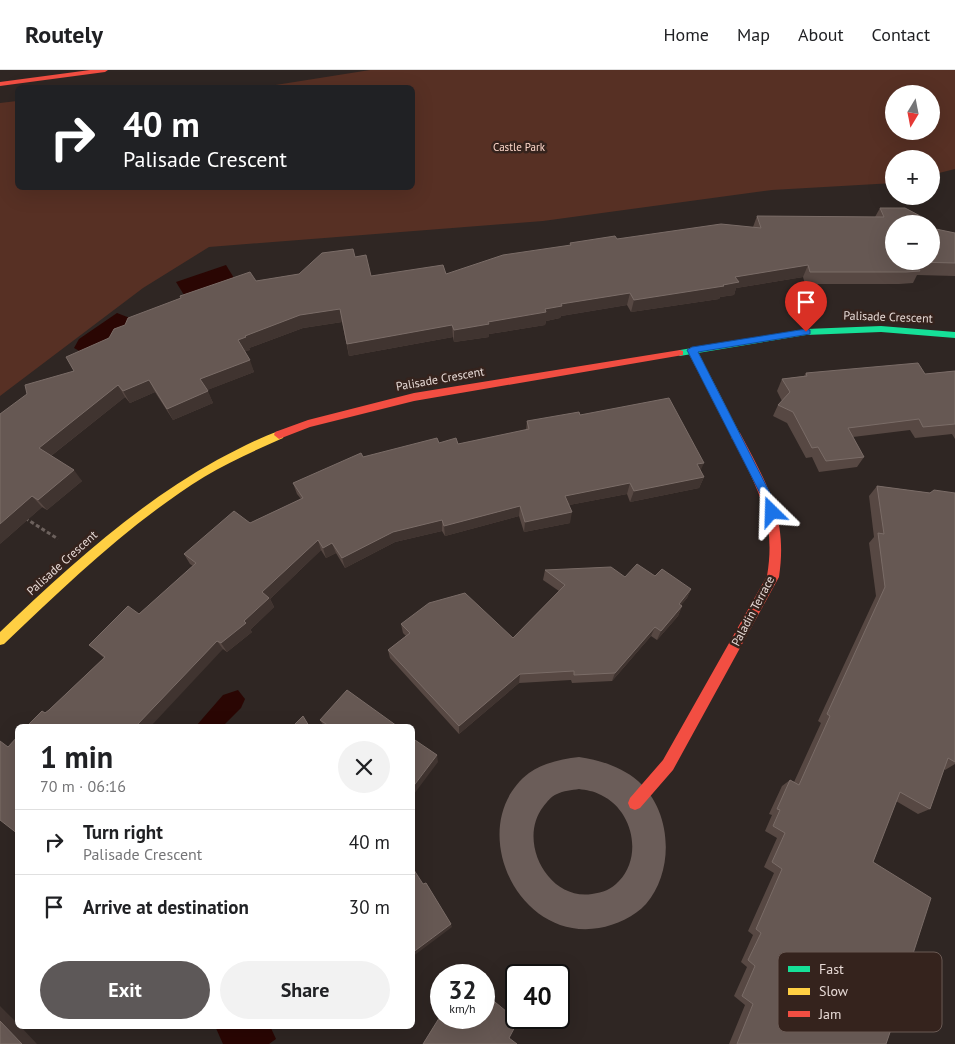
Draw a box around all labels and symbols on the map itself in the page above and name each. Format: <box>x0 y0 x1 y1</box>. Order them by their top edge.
north arrow <box>885 85 940 140</box>
park label: Castle Park <box>493 140 546 154</box>
pin <box>785 281 827 332</box>
street label: Palisade Crescent <box>843 307 933 326</box>
street label: Palisade Crescent <box>395 363 485 394</box>
position arrow <box>745 485 797 537</box>
street label: Palisade Crescent <box>23 527 100 598</box>
street label: Paladin Terrace <box>728 573 777 648</box>
legend <box>778 952 942 1032</box>
text: Fast <box>819 960 844 978</box>
speed limit sign: 40 <box>505 964 570 1029</box>
text: Slow <box>819 982 849 1000</box>
text: Jam <box>818 1005 841 1023</box>

